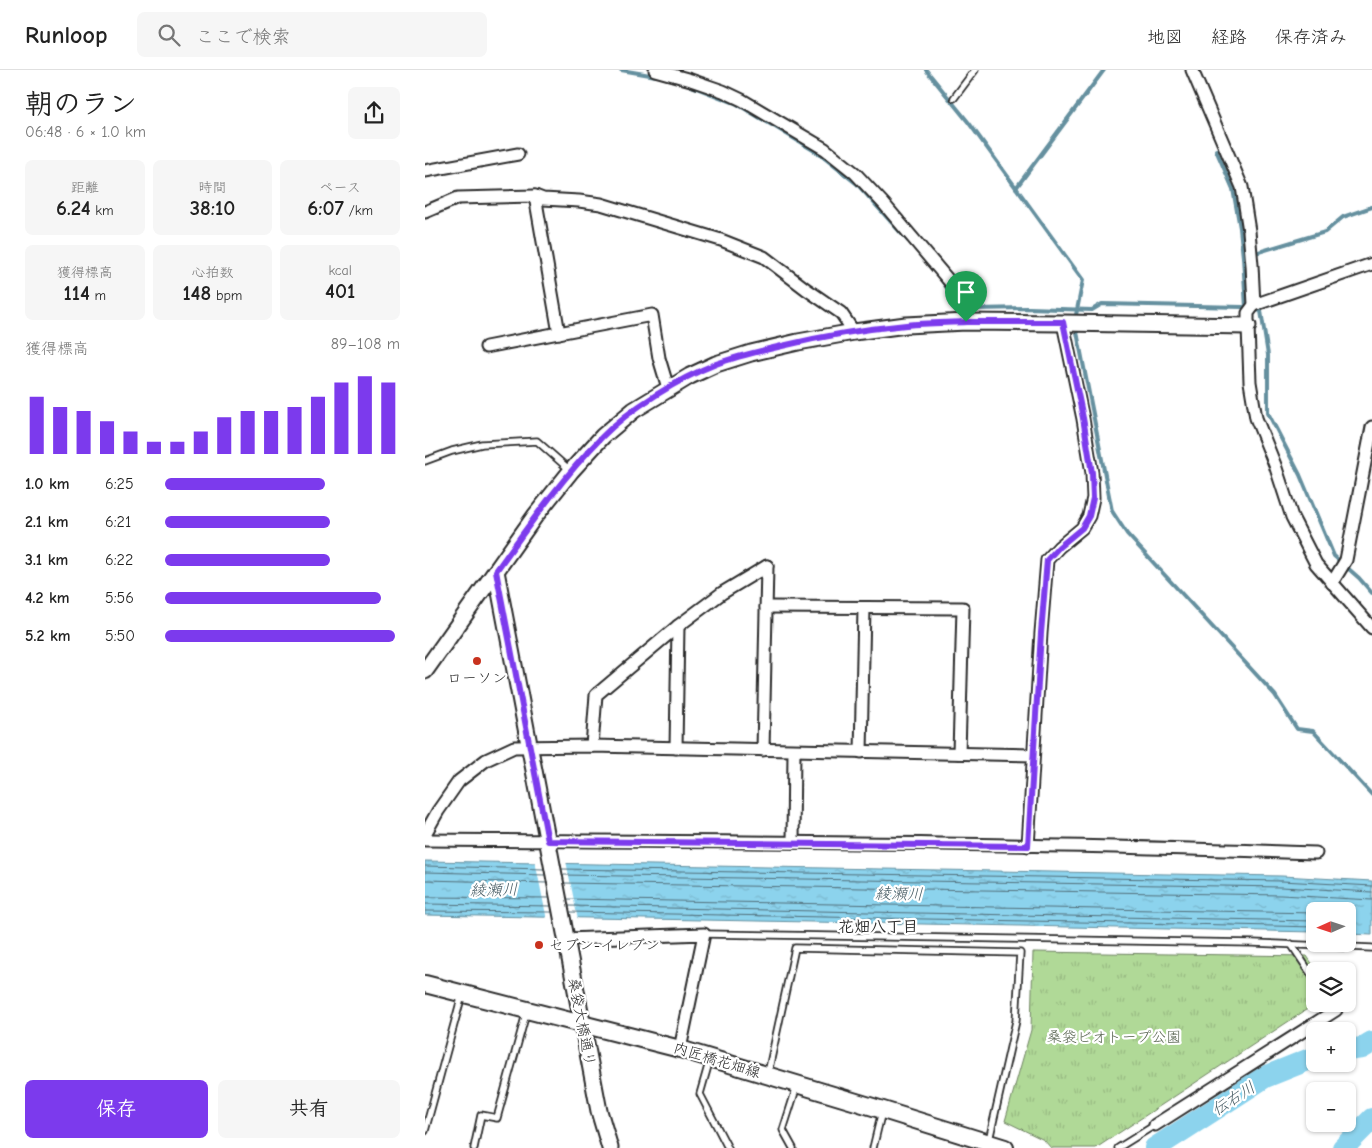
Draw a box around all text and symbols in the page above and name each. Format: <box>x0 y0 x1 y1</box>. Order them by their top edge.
search box <box>137 12 487 57</box>
text: Runloop <box>25 21 107 49</box>
icon: search <box>155 21 183 49</box>
text: ここで検索 <box>195 26 290 48</box>
text: 地図 <box>1147 27 1183 48</box>
text: 経路 <box>1211 27 1247 48</box>
text: 保存済み <box>1275 27 1347 48</box>
button: share <box>348 87 400 139</box>
text: 朝のラン <box>25 88 137 120</box>
text: 06:48 · 6 × 1.0 km <box>25 123 146 141</box>
text: 距離 <box>71 179 99 196</box>
text: 時間 <box>198 179 226 196</box>
text: ペース <box>320 179 361 196</box>
text: 6.24 <box>56 196 91 220</box>
text: 38:10 <box>190 196 235 220</box>
text: 6:07 <box>307 196 344 220</box>
text: km <box>91 202 114 219</box>
text: /km <box>344 202 373 219</box>
text: kcal <box>328 262 352 279</box>
text: 獲得標高 <box>57 264 113 281</box>
text: 心拍数 <box>191 264 233 281</box>
pin <box>945 271 987 322</box>
icon: arrive <box>952 278 980 306</box>
text: 401 <box>325 279 355 303</box>
text: 114 <box>64 281 90 305</box>
text: 148 <box>183 281 211 305</box>
text: m <box>90 287 106 304</box>
text: bpm <box>211 287 242 304</box>
text: 89–108 m <box>331 335 400 353</box>
text: 獲得標高 <box>25 340 89 358</box>
text: 1.0 km <box>25 475 70 493</box>
text: 6:25 <box>105 475 134 493</box>
text: 2.1 km <box>25 513 68 531</box>
text: 6:21 <box>105 513 131 531</box>
text: 3.1 km <box>25 551 68 569</box>
text: 6:22 <box>105 551 133 569</box>
text: 4.2 km <box>25 589 70 607</box>
text: 5:56 <box>105 589 134 607</box>
text: 5.2 km <box>25 627 71 645</box>
text: 5:50 <box>105 627 135 645</box>
marker: ローソン <box>471 655 483 667</box>
place label: ローソン <box>447 669 507 687</box>
water label: 綾瀬川 <box>470 881 518 899</box>
water label: 綾瀬川 <box>875 885 923 903</box>
north arrow <box>1306 902 1356 952</box>
map controls <box>1306 902 1356 1132</box>
district label: 花畑八丁目 <box>838 918 918 936</box>
place label: セブン-イレブン <box>549 936 660 954</box>
marker: セブン-イレブン <box>533 939 545 951</box>
button: layers <box>1306 962 1356 1012</box>
street label: 桑袋大橋通り <box>565 976 599 1068</box>
button: + <box>1306 1022 1356 1072</box>
park label: 桑袋ビオトープ公園 <box>1047 1028 1181 1046</box>
street label: 内匠橋花畑線 <box>671 1038 763 1082</box>
water label: 伝右川 <box>1209 1078 1259 1119</box>
button: 保存 <box>25 1080 208 1138</box>
button: 共有 <box>218 1080 400 1138</box>
button: − <box>1306 1082 1356 1132</box>

